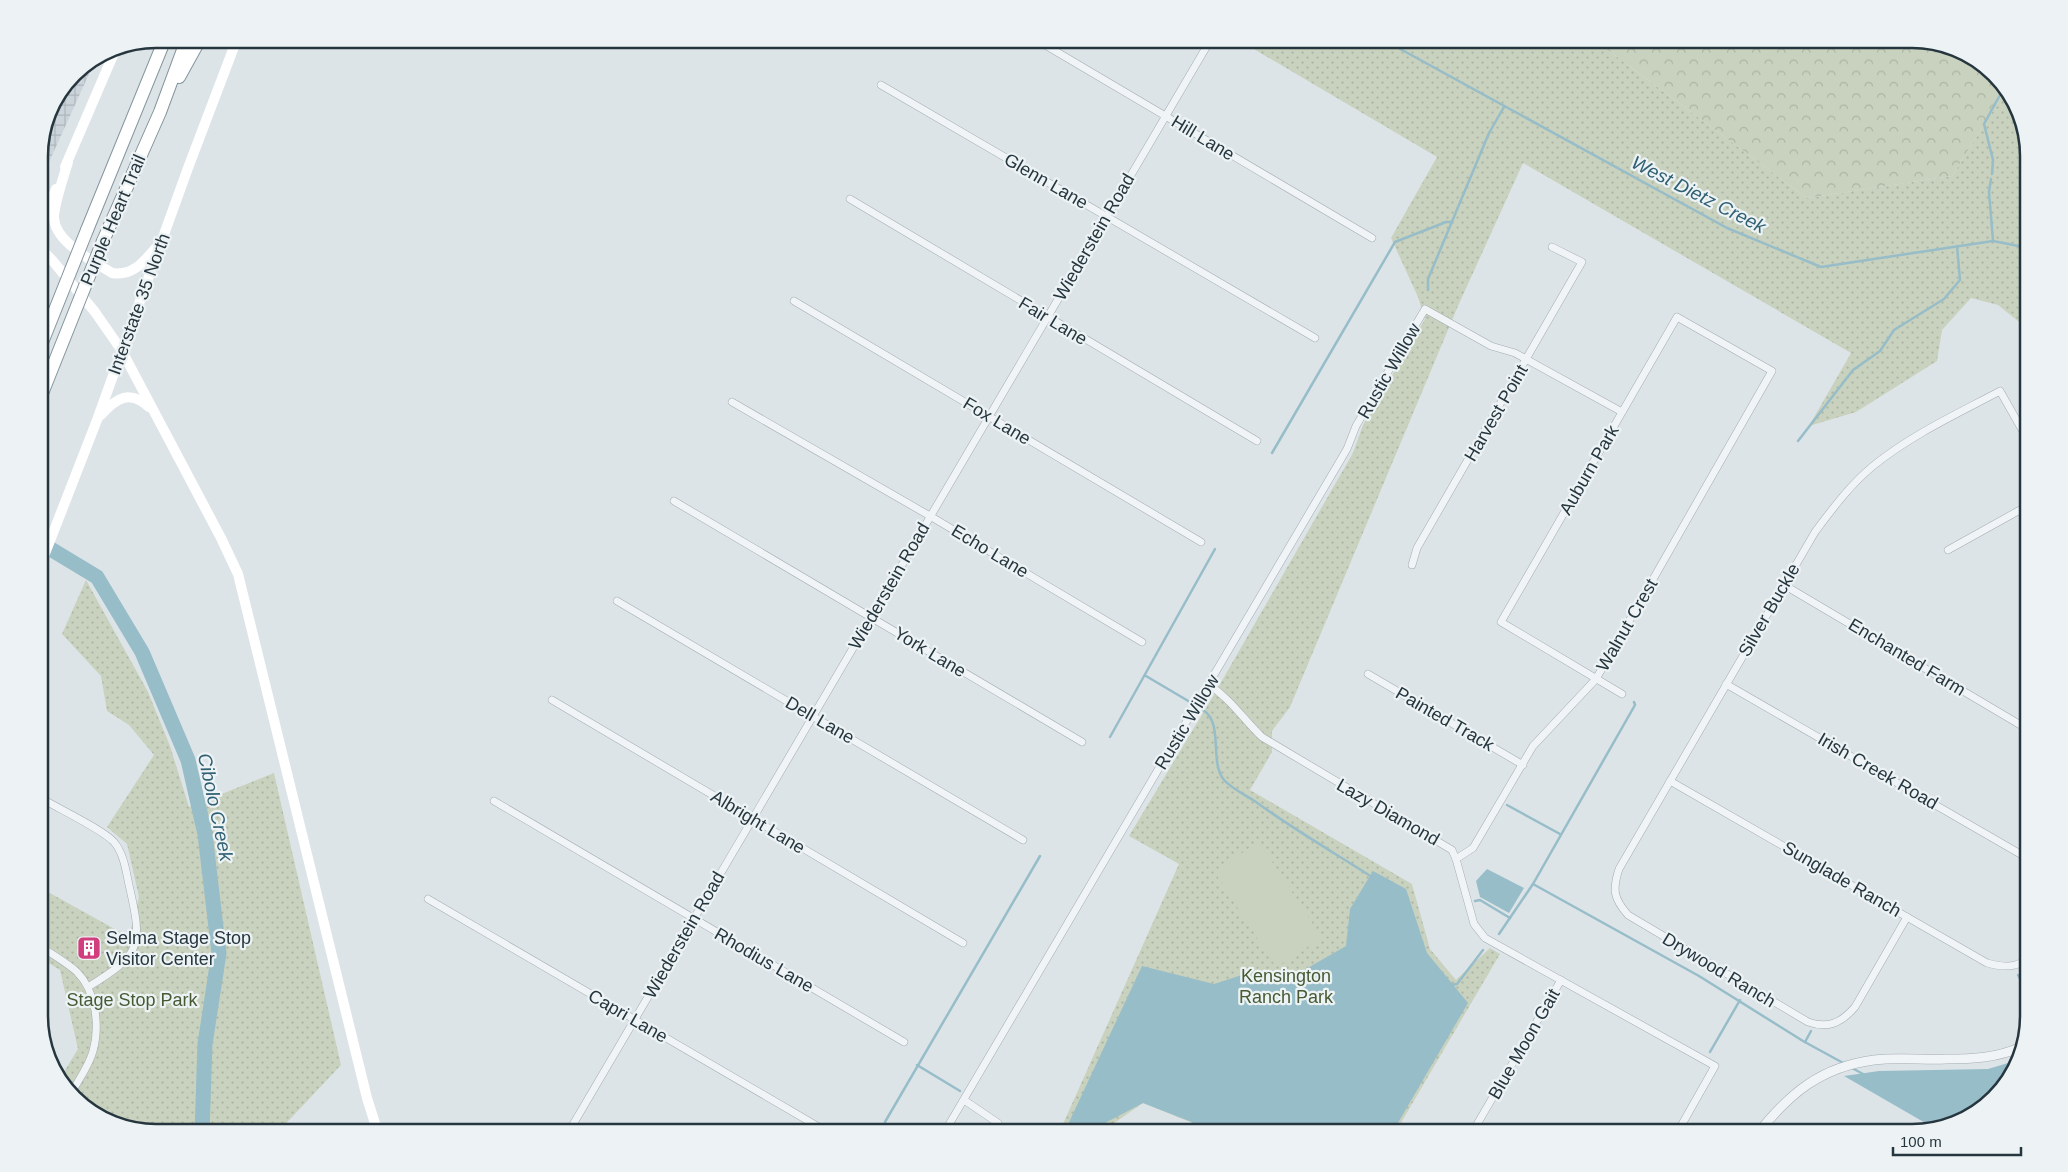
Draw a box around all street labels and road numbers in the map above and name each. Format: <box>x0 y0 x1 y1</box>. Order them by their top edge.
street label: Hill Lane <box>1168 111 1238 165</box>
street label: Glenn Lane <box>1001 149 1091 213</box>
street label: Purple Heart Trail <box>76 152 150 288</box>
street label: Wiederstein Road <box>1050 170 1138 304</box>
street label: Interstate 35 North <box>104 231 174 377</box>
street label: Fair Lane <box>1015 293 1091 349</box>
street label: Rustic Willow <box>1354 319 1425 422</box>
street label: Harvest Point <box>1460 361 1532 465</box>
street label: Fox Lane <box>960 393 1034 449</box>
street label: Auburn Park <box>1555 421 1623 518</box>
street label: Wiederstein Road <box>845 519 933 653</box>
street label: Echo Lane <box>948 520 1032 582</box>
street label: Silver Buckle <box>1734 560 1804 660</box>
street label: Walnut Crest <box>1592 575 1662 675</box>
street label: Enchanted Farm <box>1845 614 1969 700</box>
street label: York Lane <box>890 623 970 681</box>
street label: Rustic Willow <box>1151 670 1224 773</box>
street label: Painted Track <box>1392 683 1499 756</box>
street label: Dell Lane <box>782 692 858 748</box>
street label: Irish Creek Road <box>1815 729 1941 813</box>
street label: Lazy Diamond <box>1333 775 1443 849</box>
street label: Albright Lane <box>707 786 809 858</box>
street label: Sunglade Ranch <box>1779 837 1905 921</box>
street label: Wiederstein Road <box>640 868 728 1002</box>
street label: Rhodius Lane <box>711 924 817 996</box>
street label: Drywood Ranch <box>1659 928 1779 1012</box>
street label: Capri Lane <box>585 985 671 1047</box>
street label: Blue Moon Gait <box>1484 985 1564 1103</box>

